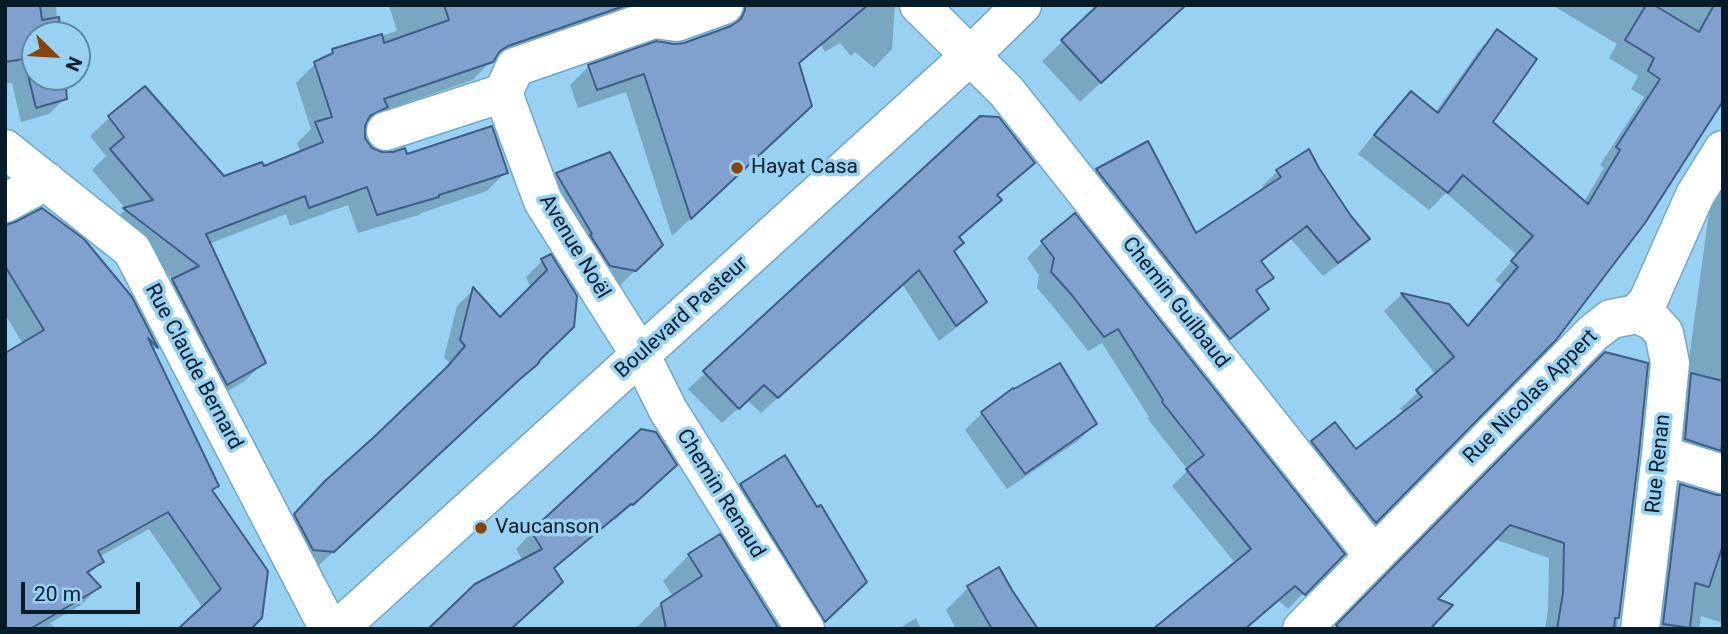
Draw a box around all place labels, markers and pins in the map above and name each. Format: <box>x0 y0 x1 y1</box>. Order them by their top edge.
place label: Hayat Casa <box>751 155 858 181</box>
marker: Hayat Casa <box>729 160 745 176</box>
place label: Vaucanson <box>495 515 599 541</box>
marker: Vaucanson <box>473 520 489 536</box>

